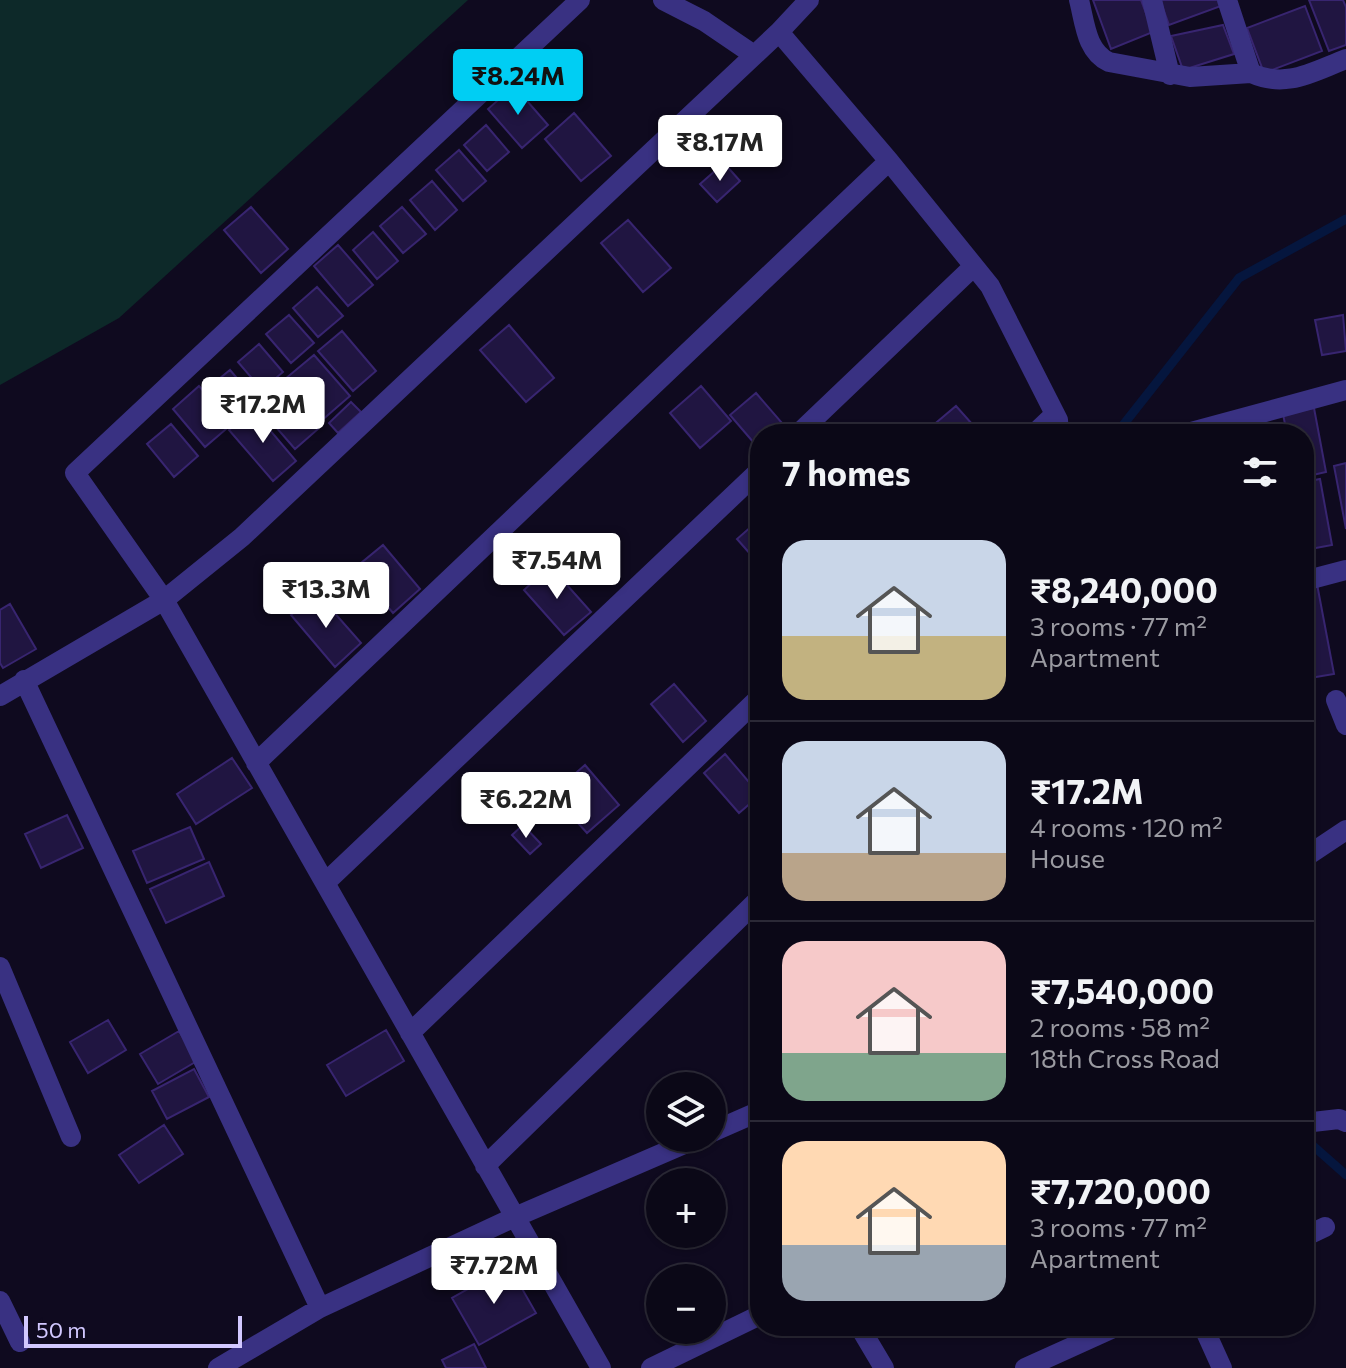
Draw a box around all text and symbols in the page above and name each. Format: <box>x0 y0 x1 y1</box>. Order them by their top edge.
pin: ₹8.24M <box>453 49 583 117</box>
text: ₹8.24M <box>471 59 565 90</box>
pin: ₹8.17M <box>655 115 785 183</box>
text: ₹8.17M <box>676 125 764 156</box>
pin: ₹17.2M <box>198 377 328 445</box>
text: ₹17.2M <box>220 387 306 418</box>
icon: filters <box>1238 450 1282 494</box>
text: 7 homes <box>782 451 911 493</box>
pin: ₹7.54M <box>492 533 622 601</box>
text: ₹7.54M <box>511 543 603 574</box>
pin: ₹13.3M <box>261 562 391 630</box>
text: ₹8,240,000 <box>1030 568 1218 610</box>
text: ₹13.3M <box>281 572 371 603</box>
icon: home <box>846 572 942 668</box>
text: 3 rooms · 77 m² <box>1030 610 1207 641</box>
text: Apartment <box>1030 641 1160 672</box>
text: ₹17.2M <box>1030 769 1144 811</box>
pin: ₹6.22M <box>461 772 591 840</box>
icon: home <box>846 773 942 869</box>
text: ₹6.22M <box>479 782 573 813</box>
text: 4 rooms · 120 m² <box>1030 811 1223 842</box>
text: House <box>1030 842 1105 873</box>
text: ₹7,540,000 <box>1030 969 1214 1011</box>
icon: home <box>846 973 942 1069</box>
text: 2 rooms · 58 m² <box>1030 1011 1210 1042</box>
text: 18th Cross Road <box>1030 1042 1220 1073</box>
map controls <box>646 1072 726 1344</box>
button: layers <box>646 1072 726 1152</box>
button: + <box>646 1168 726 1248</box>
text: ₹7,720,000 <box>1030 1169 1211 1211</box>
icon: home <box>846 1173 942 1269</box>
text: 3 rooms · 77 m² <box>1030 1211 1207 1242</box>
pin: ₹7.72M <box>429 1238 559 1306</box>
text: Apartment <box>1030 1242 1160 1273</box>
text: ₹7.72M <box>449 1248 539 1279</box>
button: − <box>646 1264 726 1344</box>
scale bar <box>24 1312 242 1348</box>
text: 50 m <box>36 1316 86 1343</box>

